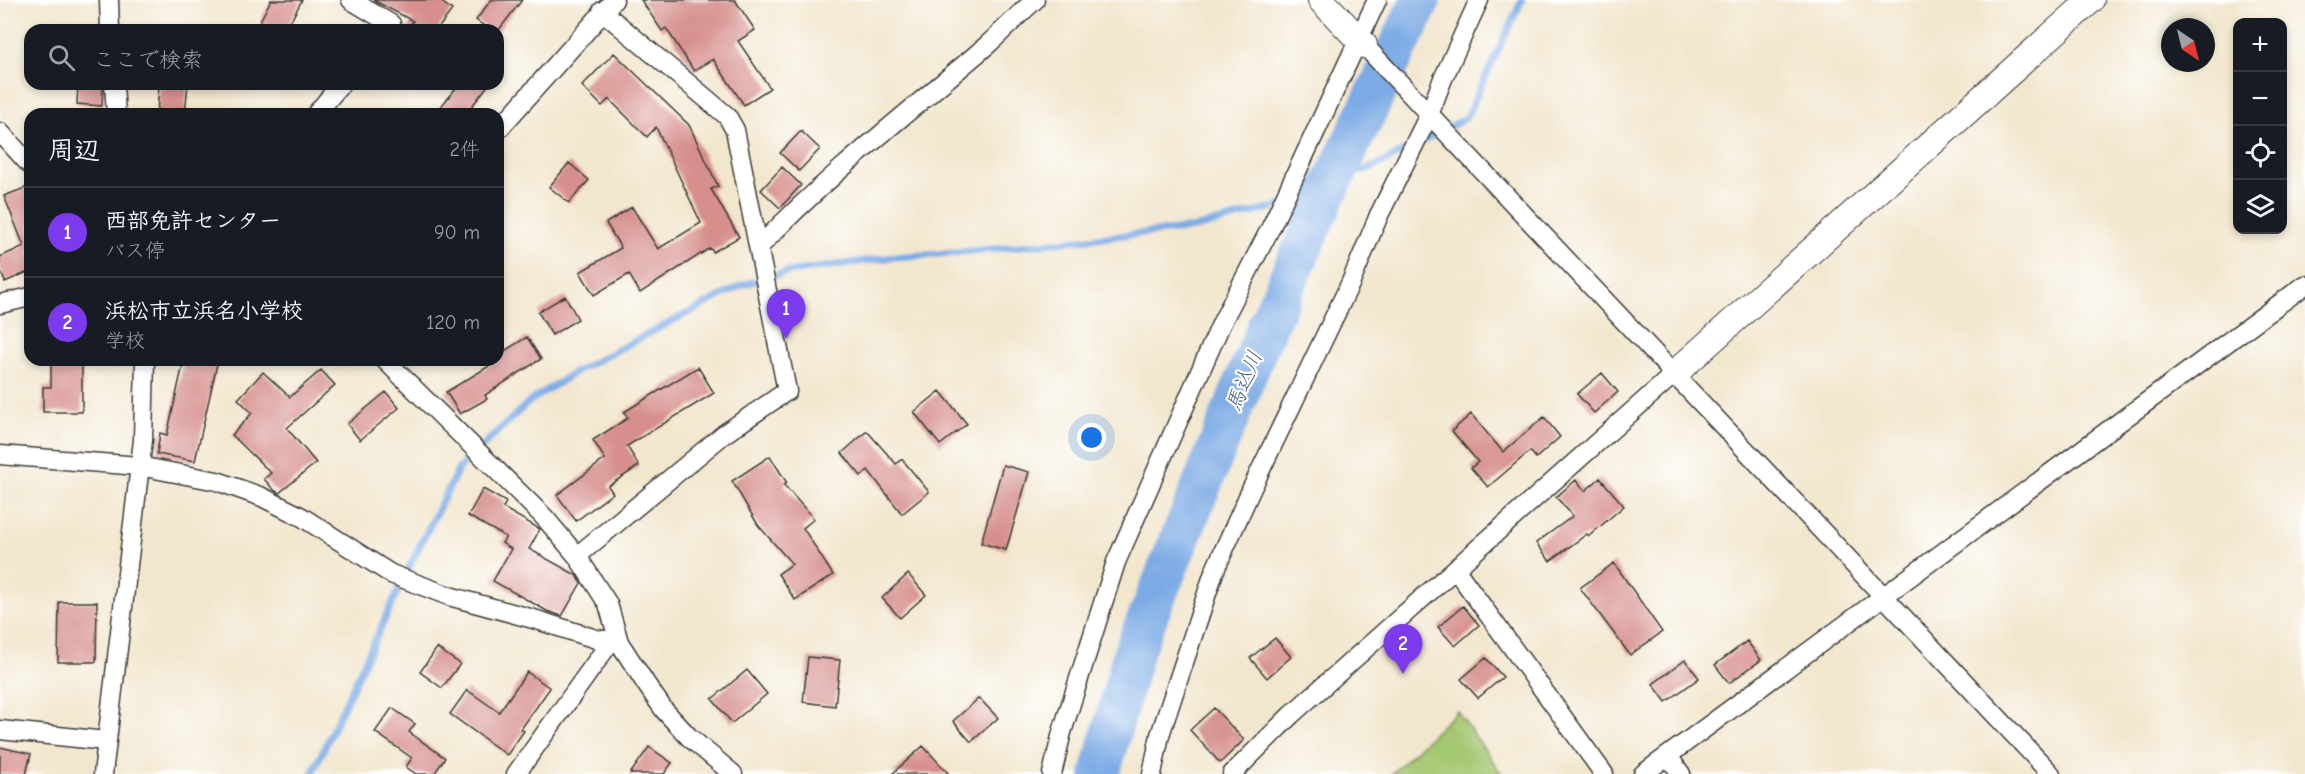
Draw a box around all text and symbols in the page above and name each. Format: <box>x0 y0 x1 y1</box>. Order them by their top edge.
north arrow <box>2161 18 2215 72</box>
map controls <box>2233 18 2287 234</box>
button: + <box>2233 18 2287 72</box>
search box <box>24 24 504 90</box>
icon: search <box>45 41 78 74</box>
text: ここで検索 <box>93 47 203 73</box>
button: − <box>2233 72 2287 126</box>
button: locate <box>2233 126 2287 180</box>
text: 周辺 <box>48 136 100 166</box>
text: 2件 <box>450 138 480 161</box>
button: layers <box>2233 180 2287 234</box>
text: 西部免許センター <box>105 208 281 234</box>
text: 1 <box>64 221 71 244</box>
text: 90 m <box>434 221 480 244</box>
text: バス停 <box>105 239 165 262</box>
pin: 1 <box>766 290 806 339</box>
text: 浜松市立浜名小学校 <box>105 298 303 324</box>
text: 2 <box>63 311 72 334</box>
text: 120 m <box>426 311 480 334</box>
text: 学校 <box>105 329 145 352</box>
water label: 馬込川 <box>1221 347 1267 415</box>
your location <box>1077 423 1106 452</box>
pin: 2 <box>1384 624 1422 674</box>

